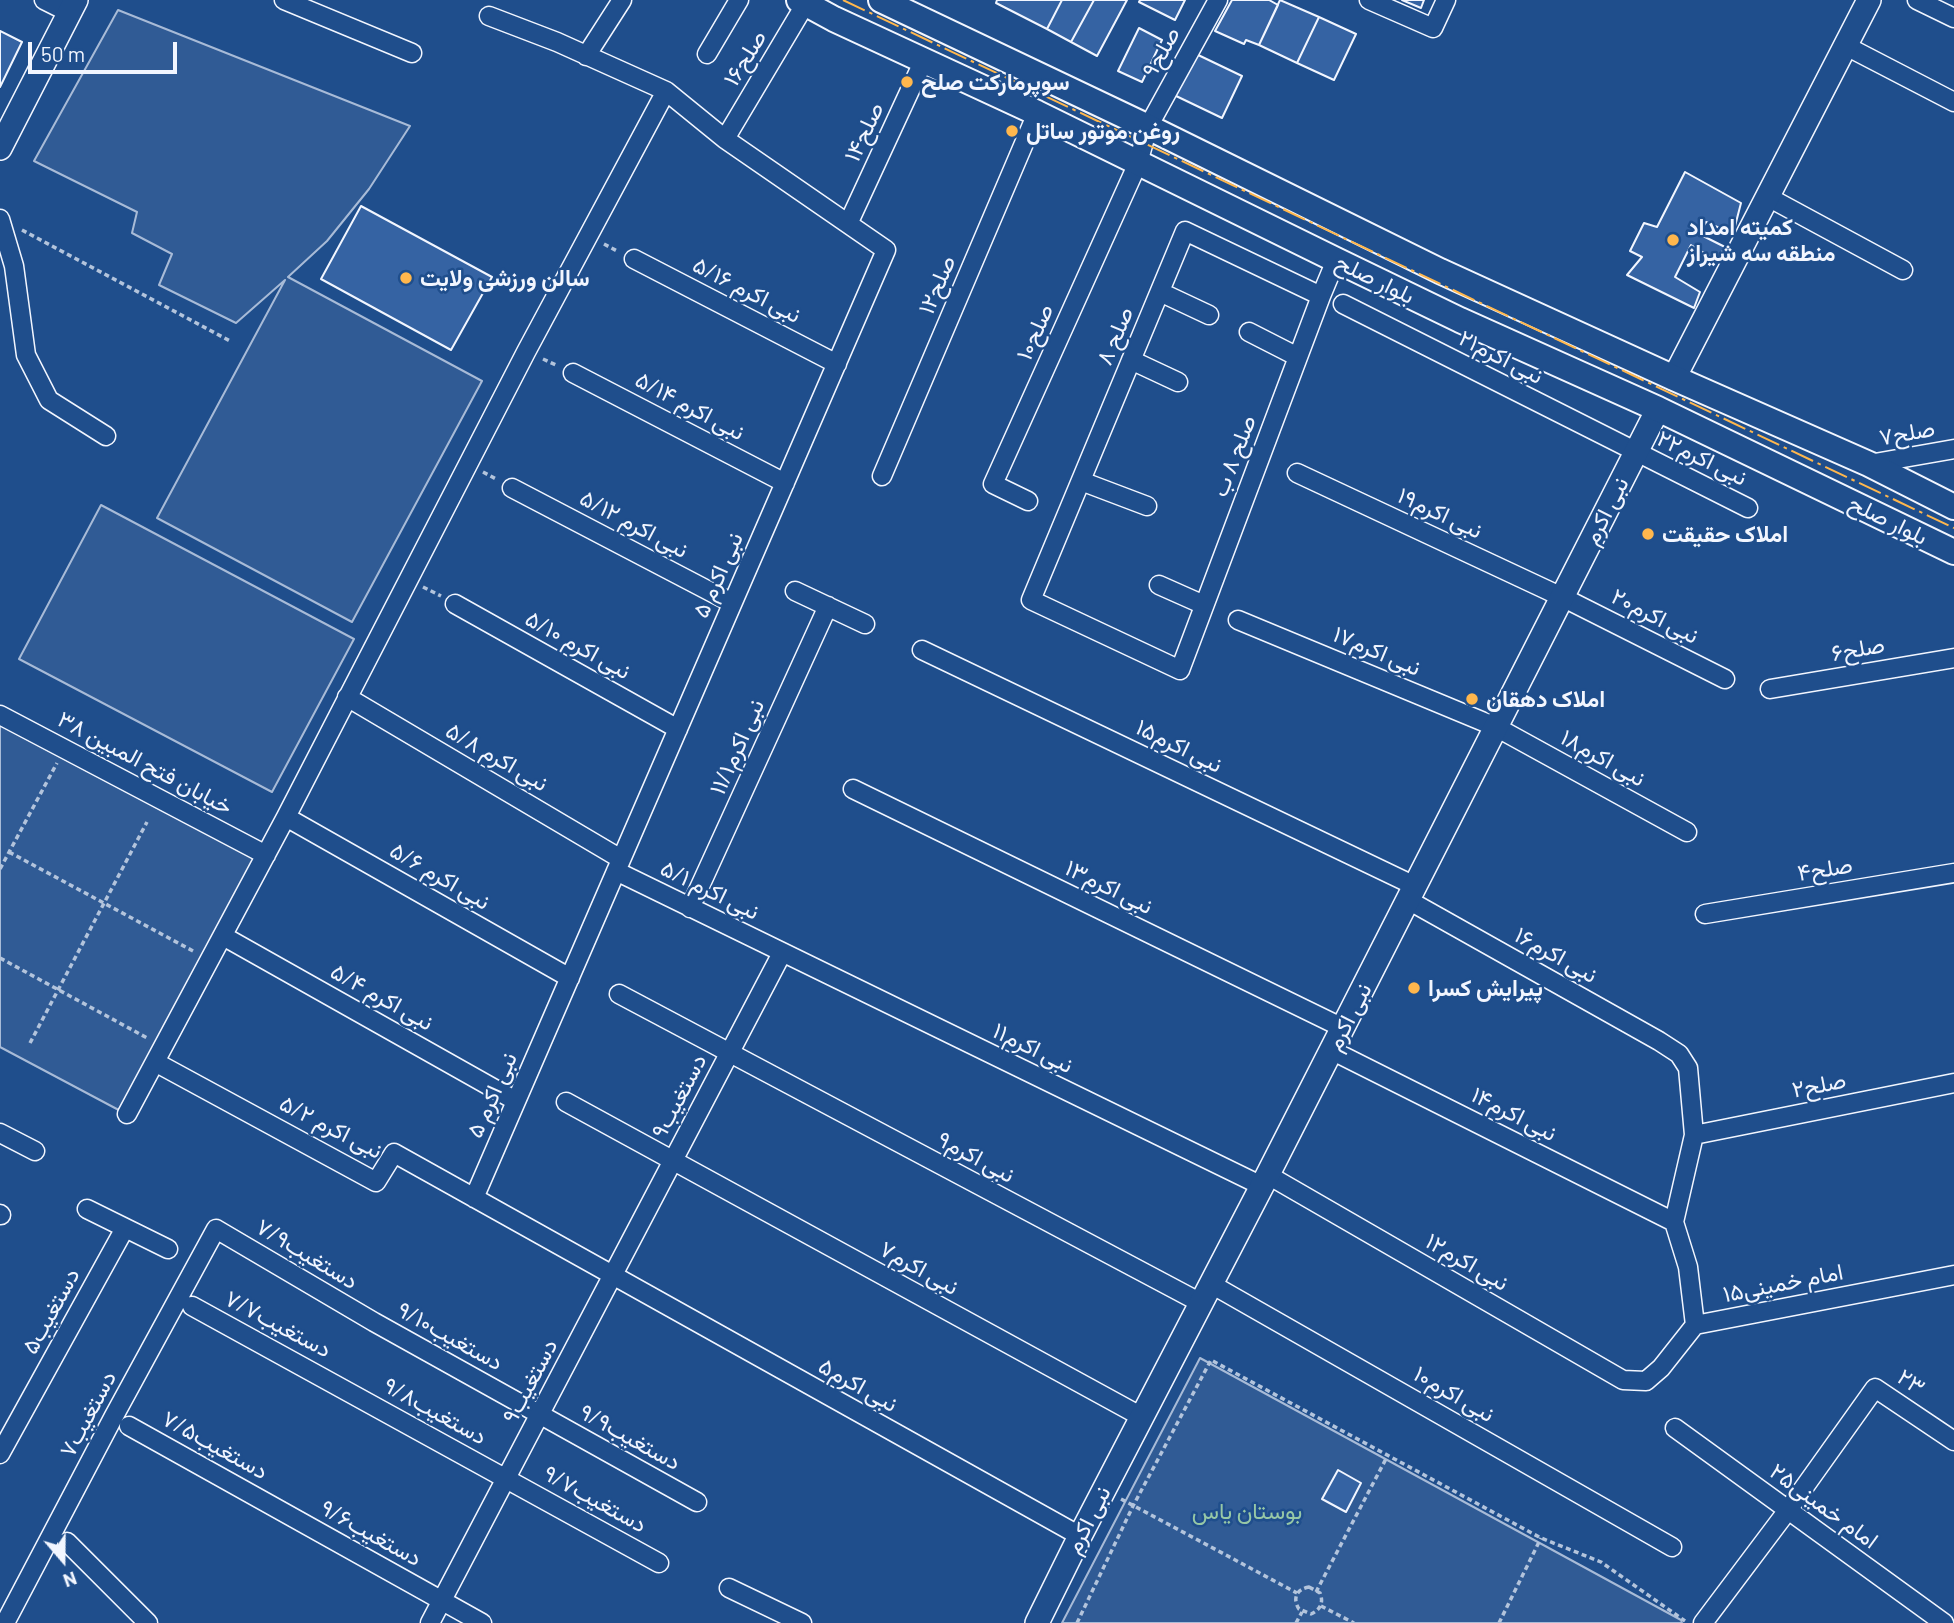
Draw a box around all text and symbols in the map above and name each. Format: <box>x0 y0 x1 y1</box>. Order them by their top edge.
street label: صلح۹ <box>1136 22 1186 82</box>
street label: صلح۱۶ <box>718 25 772 91</box>
scale bar <box>32 28 180 72</box>
text: 50 m <box>41 41 85 66</box>
place label: سوپرمارکت صلح <box>921 68 1070 96</box>
marker: سوپرمارکت صلح <box>899 74 915 90</box>
street label: صلح۱۴ <box>838 98 890 166</box>
place label: روغن موتور ساتل <box>1026 117 1180 145</box>
marker: روغن موتور ساتل <box>1004 123 1020 139</box>
place label: کمیته امداد منطقه سه شیراز <box>1687 213 1836 267</box>
marker: کمیته امداد منطقه سه شیراز <box>1665 232 1681 248</box>
street label: بلوار صلح <box>1331 248 1419 310</box>
street label: نبی اکرم ۵/۱۶ <box>688 251 806 329</box>
street label: صلح۱۲ <box>912 252 962 318</box>
place label: سالن ورزشی ولایت <box>420 264 590 292</box>
marker: سالن ورزشی ولایت <box>398 270 414 286</box>
street label: صلح۱۰ <box>1010 300 1060 364</box>
street label: ۸ صلح <box>1090 303 1140 369</box>
street label: نبی اکرم۲۱ <box>1454 324 1548 390</box>
street label: نبی اکرم ۵/۱۴ <box>631 366 749 446</box>
street label: صلح ۸ ب <box>1206 411 1262 501</box>
street label: صلح۷ <box>1877 415 1937 451</box>
street label: نبی اکرم۲۲ <box>1653 424 1751 492</box>
street label: نبی اکرم <box>1577 472 1635 550</box>
street label: نبی اکرم۱۹ <box>1393 481 1487 545</box>
street label: نبی اکرم ۵/۱۲ <box>575 484 693 564</box>
street label: بلوار صلح <box>1844 489 1932 551</box>
place label: املاک حقیقت <box>1662 520 1788 548</box>
marker: املاک حقیقت <box>1640 526 1656 542</box>
street label: نبی اکرم ۵ <box>687 528 749 622</box>
street label: نبی اکرم۲۰ <box>1607 582 1703 650</box>
street label: نبی اکرم ۵/۱۰ <box>520 605 636 685</box>
street label: نبی اکرم۱۷ <box>1329 620 1425 682</box>
street label: صلح۶ <box>1829 631 1887 667</box>
place label: املاک دهقان <box>1486 685 1605 713</box>
marker: املاک دهقان <box>1464 691 1480 707</box>
street label: نبی اکرم۱۱/۱ <box>704 695 770 799</box>
street label: خیابان فتح المبین ۳۸ <box>53 705 237 821</box>
street label: نبی اکرم۱۵ <box>1131 713 1227 779</box>
street label: نبی اکرم ۵/۸ <box>441 717 553 797</box>
street label: نبی اکرم۱۸ <box>1556 723 1650 793</box>
street label: نبی اکرم ۵/۶ <box>385 836 495 916</box>
street label: صلح۴ <box>1795 851 1855 887</box>
street label: نبی اکرم ۵/۱ <box>656 854 764 926</box>
street label: نبی اکرم۱۳ <box>1061 854 1157 920</box>
street label: نبی اکرم۱۶ <box>1510 921 1602 989</box>
street label: نبی اکرم ۵/۴ <box>326 958 438 1036</box>
place label: پیرایش کسرا <box>1428 974 1543 1002</box>
street label: نبی اکرم <box>1320 978 1378 1056</box>
marker: پیرایش کسرا <box>1406 980 1422 996</box>
street label: نبی اکرم۱۱ <box>988 1017 1078 1079</box>
street label: نبی اکرم ۵ <box>461 1048 523 1142</box>
street label: ۹دستغیب <box>645 1049 713 1143</box>
street label: صلح۲ <box>1790 1066 1848 1104</box>
street label: نبی اکرم۱۴ <box>1467 1081 1561 1147</box>
street label: نبی اکرم ۵/۲ <box>275 1089 387 1165</box>
street label: نبی اکرم۹ <box>933 1125 1019 1189</box>
street label: دستغیب۷/۹ <box>251 1213 363 1295</box>
street label: نبی اکرم۱۲ <box>1421 1227 1513 1297</box>
street label: نبی اکرم۷ <box>875 1235 963 1301</box>
street label: ۱۵امام خمینی <box>1721 1258 1845 1308</box>
street label: دستغیب۵ <box>16 1263 86 1359</box>
street label: دستغیب۷/۷ <box>220 1284 336 1364</box>
street label: دستغیب۹/۱۰ <box>392 1296 508 1376</box>
street label: دستغیب۹ <box>496 1334 564 1428</box>
street label: نبی اکرم۵ <box>814 1352 902 1418</box>
street label: نبی اکرم۱۰ <box>1409 1360 1499 1428</box>
street label: ۲۳ <box>1892 1363 1930 1401</box>
street label: دستغیب۷ <box>54 1366 122 1462</box>
street label: دستغیب۹/۸ <box>378 1371 492 1451</box>
street label: دستغیب۹/۹ <box>574 1398 686 1476</box>
street label: دستغیب۷/۵ <box>157 1405 273 1485</box>
street label: امام خمینی۲۵ <box>1764 1457 1884 1555</box>
street label: دستغیب۹/۷ <box>538 1459 652 1539</box>
street label: نبی اکرم <box>1059 1481 1117 1559</box>
street label: دستغیب۹/۶ <box>315 1494 427 1572</box>
park label: بوستان یاس <box>1192 1497 1302 1525</box>
north arrow <box>28 1525 98 1595</box>
text: N <box>60 1567 80 1593</box>

